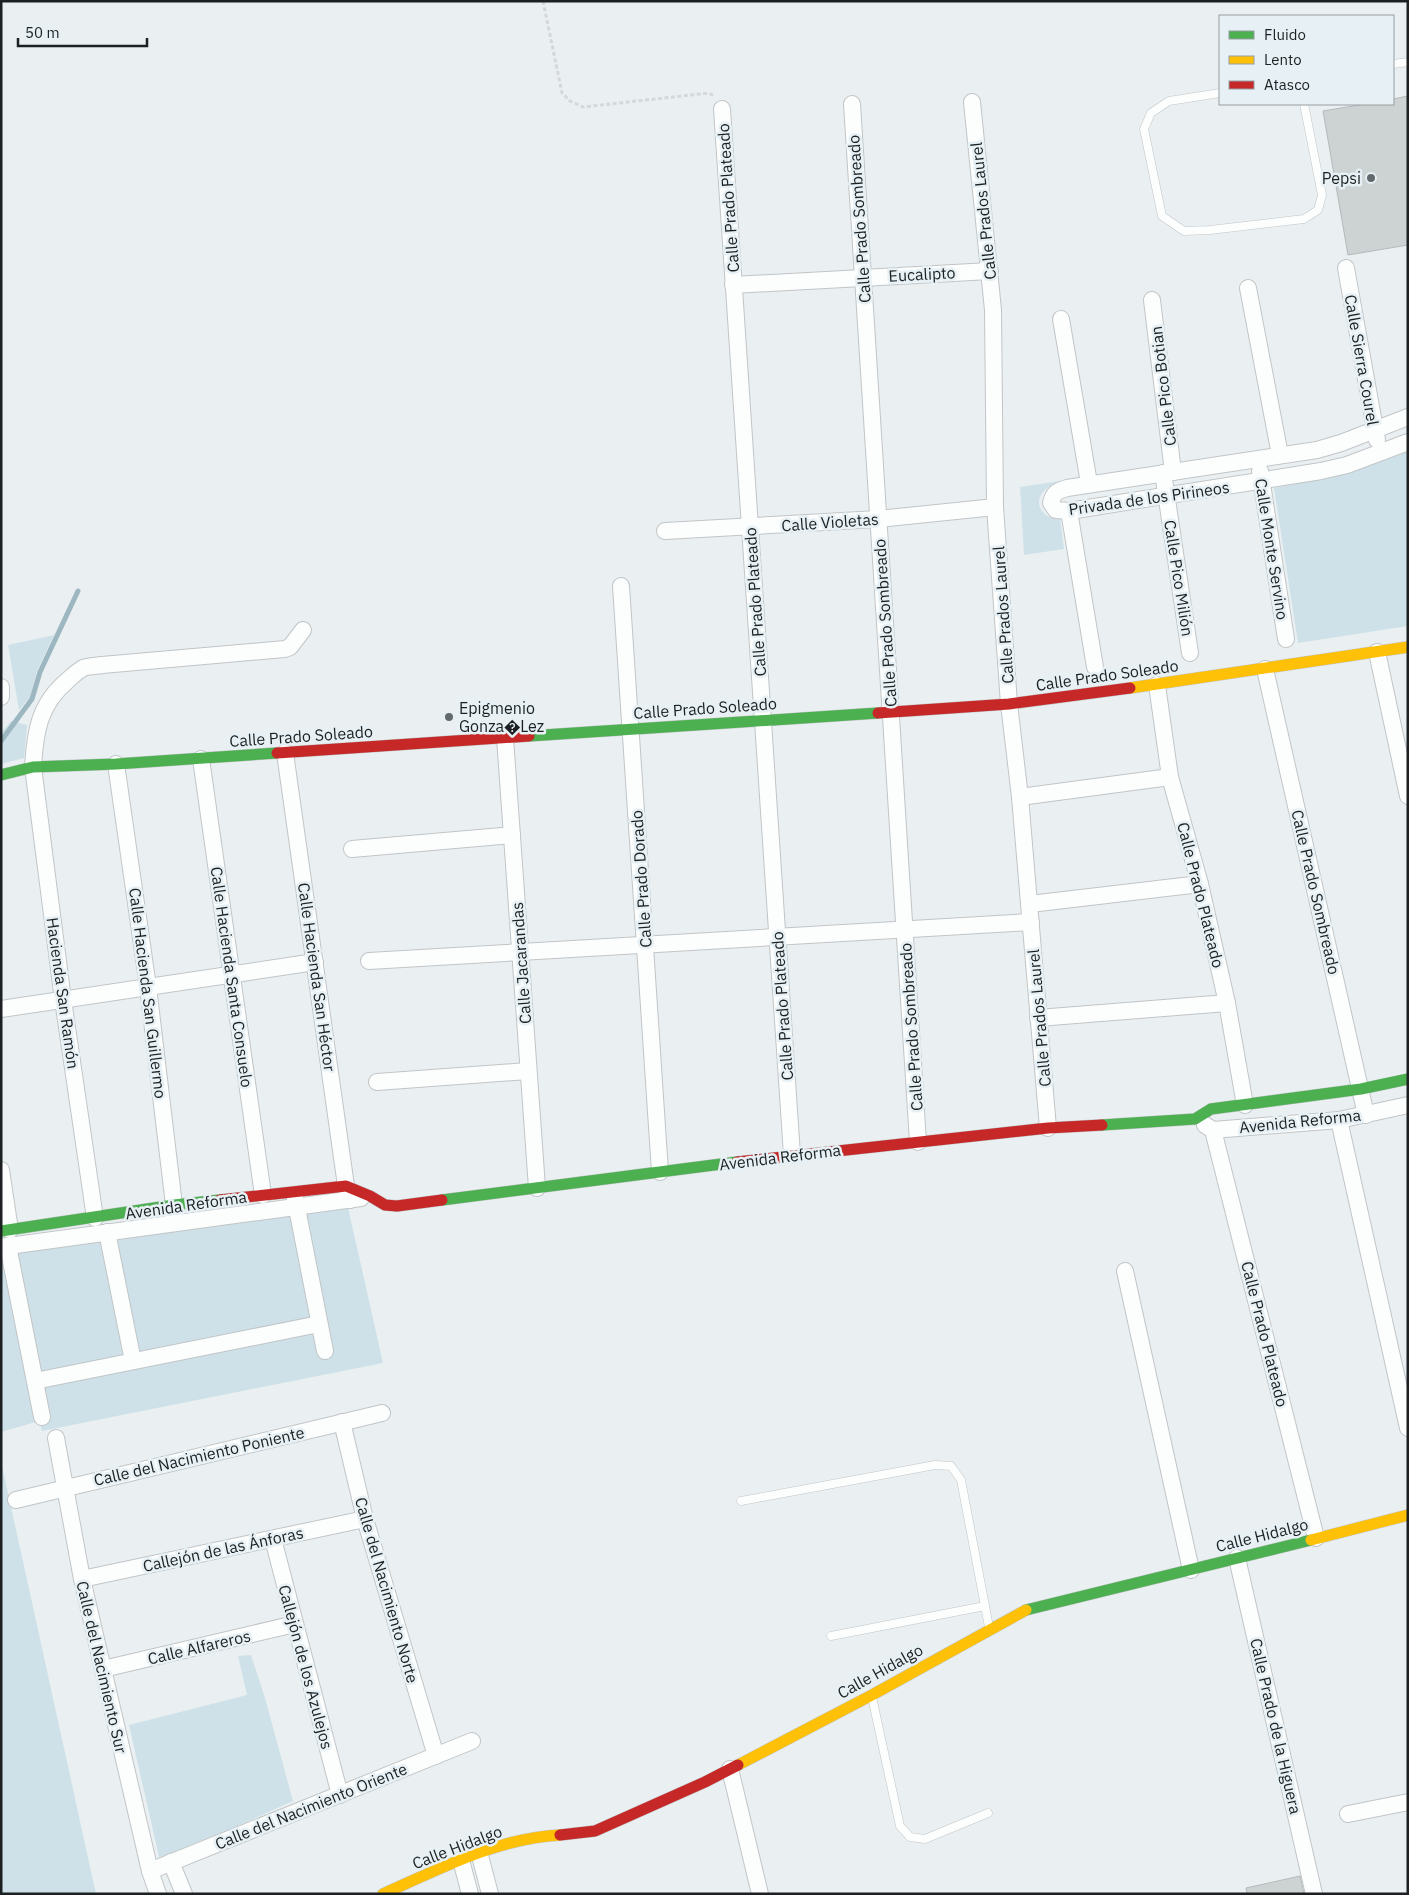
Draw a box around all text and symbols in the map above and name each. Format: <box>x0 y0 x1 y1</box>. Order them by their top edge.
scale bar <box>18 15 146 47</box>
legend <box>1219 15 1394 105</box>
text: 50 m <box>25 23 60 42</box>
text: Fluido <box>1264 25 1306 44</box>
text: Lento <box>1264 50 1302 69</box>
text: Atasco <box>1264 75 1310 94</box>
street label: Calle Prado Plateado <box>713 123 743 273</box>
street label: Calle Prado Sombreado <box>843 134 875 304</box>
street label: Calle Prados Laurel <box>966 141 1000 281</box>
place label: Pepsi <box>1322 168 1361 188</box>
marker: Pepsi <box>1365 172 1377 184</box>
street label: Eucalipto <box>888 262 956 286</box>
street label: Calle Sierra Courel <box>1341 293 1383 427</box>
street label: Calle Pico Botian <box>1146 325 1180 447</box>
street label: Privada de los Pirineos <box>1067 477 1231 519</box>
street label: Calle Monte Servino <box>1251 477 1293 621</box>
street label: Calle Violetas <box>781 509 879 535</box>
street label: Calle Pico Milión <box>1160 518 1198 638</box>
street label: Calle Prado Plateado <box>740 527 770 677</box>
street label: Calle Prado Sombreado <box>869 538 901 708</box>
street label: Calle Prados Laurel <box>988 546 1018 684</box>
street label: Calle Prado Soleado <box>1034 655 1180 695</box>
street label: Calle Prado Soleado <box>633 693 777 723</box>
place label: Epigmenio Gonza�Lez <box>459 698 544 736</box>
marker: Epigmenio Gonza�Lez <box>443 711 455 723</box>
street label: Calle Prado Soleado <box>229 721 373 751</box>
street label: Calle Prado Sombreado <box>1287 808 1345 976</box>
street label: Calle Prado Dorado <box>626 810 656 948</box>
street label: Calle Prado Plateado <box>1173 820 1229 970</box>
street label: Calle Hacienda Santa Consuelo <box>207 865 257 1089</box>
street label: Calle Hacienda San Héctor <box>294 881 340 1073</box>
street label: Calle Hacienda San Guillermo <box>125 886 171 1100</box>
street label: Calle Jacarandas <box>507 901 535 1025</box>
street label: Hacienda San Ramón <box>42 916 84 1070</box>
street label: Calle Prado Plateado <box>767 931 797 1081</box>
street label: Calle Prado Sombreado <box>895 942 927 1112</box>
street label: Calle Prados Laurel <box>1023 948 1055 1088</box>
street label: Avenida Reforma <box>1238 1105 1362 1137</box>
street label: Avenida Reforma <box>718 1140 842 1174</box>
street label: Avenida Reforma <box>124 1187 248 1223</box>
street label: Calle Prado Plateado <box>1237 1259 1293 1409</box>
street label: Calle del Nacimiento Poniente <box>92 1422 306 1490</box>
street label: Calle del Nacimiento Norte <box>351 1495 423 1685</box>
street label: Calle Hidalgo <box>1214 1514 1310 1556</box>
street label: Callejón de las Ánforas <box>141 1521 305 1576</box>
street label: Calle del Nacimiento Sur <box>72 1579 132 1755</box>
street label: Callejón de los Azulejos <box>274 1583 338 1751</box>
street label: Calle Alfareros <box>146 1625 252 1669</box>
street label: Calle Prado de la Higuera <box>1246 1636 1306 1816</box>
street label: Calle Hidalgo <box>834 1639 926 1703</box>
street label: Calle del Nacimiento Oriente <box>212 1758 410 1854</box>
street label: Calle Hidalgo <box>409 1821 505 1873</box>

